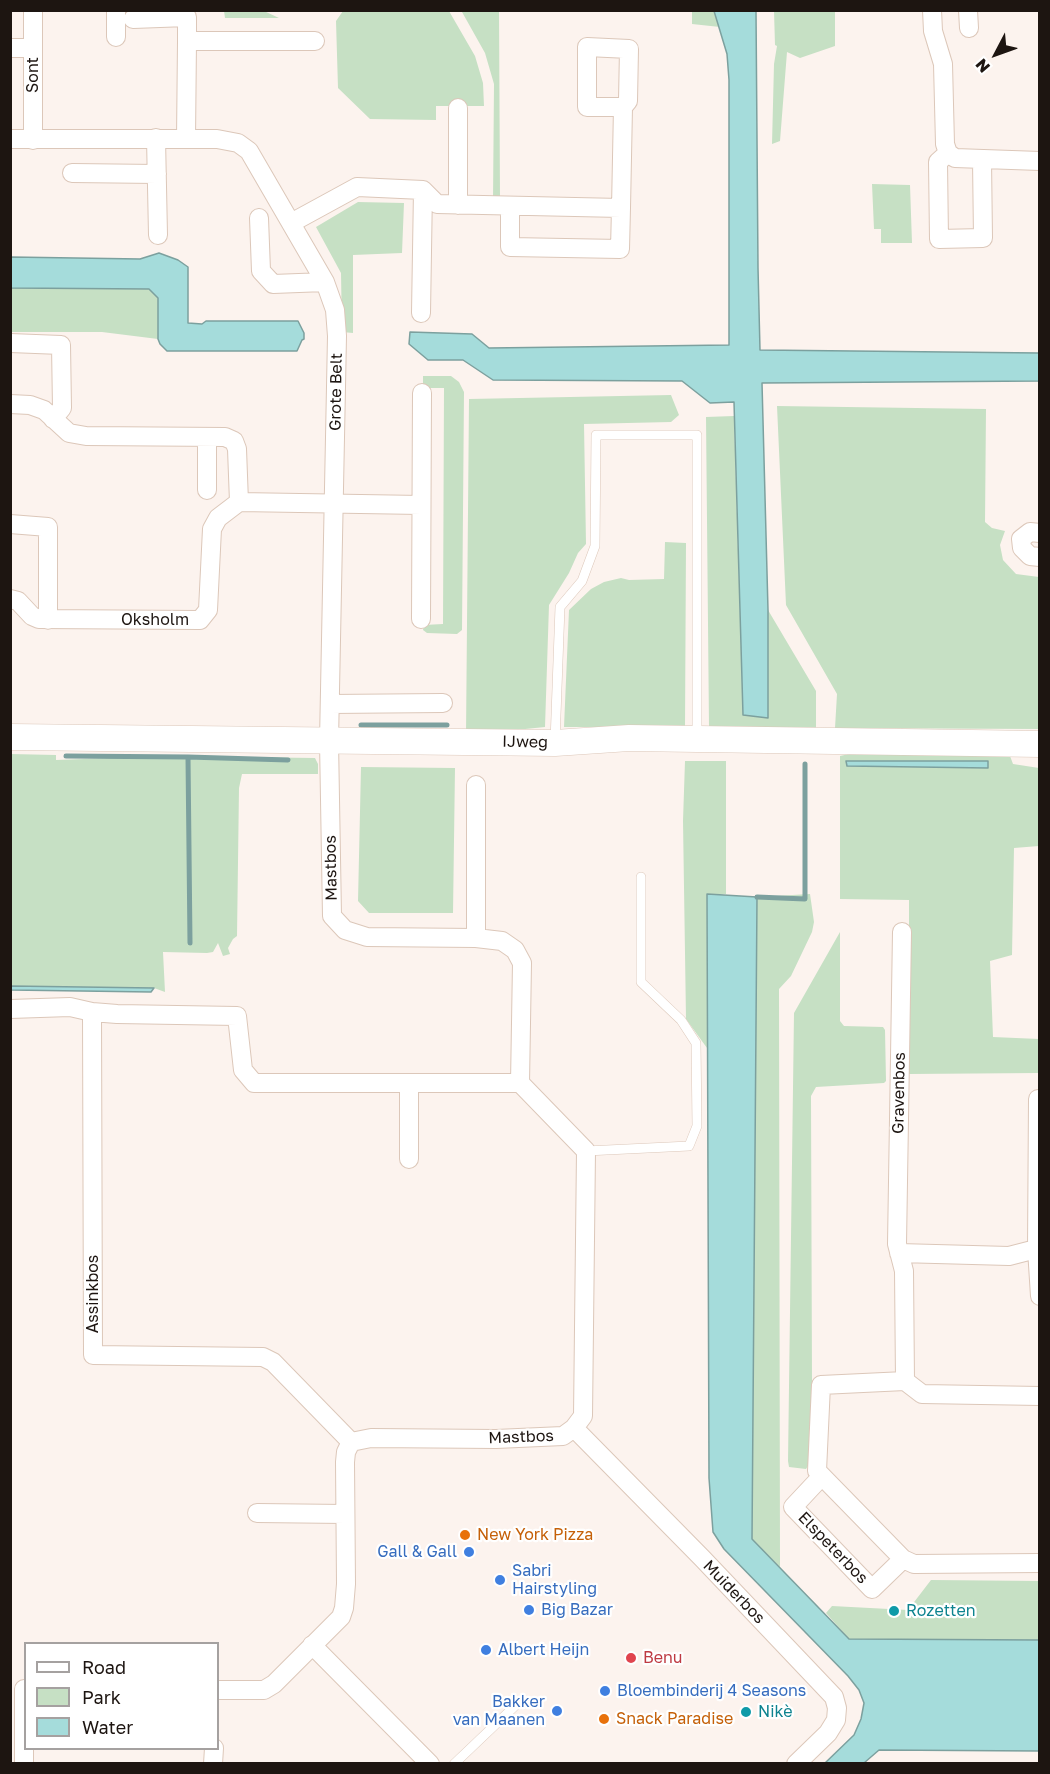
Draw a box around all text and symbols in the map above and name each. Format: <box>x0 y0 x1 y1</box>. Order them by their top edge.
north arrow <box>966 24 1026 84</box>
text: N <box>971 55 994 77</box>
street label: Sont <box>23 57 43 93</box>
street label: Grote Belt <box>326 353 346 431</box>
street label: Oksholm <box>121 610 189 630</box>
street label: IJweg <box>502 732 548 752</box>
street label: Mastbos <box>321 835 341 901</box>
street label: Gravenbos <box>889 1052 909 1134</box>
street label: Assinkbos <box>83 1255 103 1333</box>
street label: Mastbos <box>488 1426 554 1448</box>
street label: Elspeterbos <box>794 1508 872 1588</box>
place label: New York Pizza <box>477 1525 593 1545</box>
marker: New York Pizza <box>458 1528 472 1542</box>
place label: Gall & Gall <box>377 1542 457 1562</box>
marker: Gall & Gall <box>462 1545 476 1559</box>
street label: Muiderbos <box>699 1556 769 1628</box>
place label: Sabri Hairstyling <box>512 1561 597 1599</box>
marker: Sabri Hairstyling <box>493 1573 507 1587</box>
place label: Big Bazar <box>541 1600 613 1620</box>
place label: Rozetten <box>906 1601 976 1621</box>
marker: Big Bazar <box>522 1603 536 1617</box>
marker: Rozetten <box>887 1604 901 1618</box>
place label: Albert Heijn <box>498 1640 589 1660</box>
legend <box>24 1642 219 1750</box>
marker: Albert Heijn <box>479 1643 493 1657</box>
place label: Benu <box>643 1648 683 1668</box>
marker: Benu <box>624 1651 638 1665</box>
text: Road <box>82 1656 126 1678</box>
place label: Bloembinderij 4 Seasons <box>617 1681 806 1701</box>
marker: Bloembinderij 4 Seasons <box>598 1684 612 1698</box>
text: Park <box>82 1686 121 1708</box>
place label: Bakker van Maanen <box>453 1692 545 1730</box>
place label: Nikè <box>758 1702 792 1722</box>
marker: Bakker van Maanen <box>550 1704 564 1718</box>
marker: Nikè <box>739 1705 753 1719</box>
place label: Snack Paradise <box>616 1709 733 1729</box>
marker: Snack Paradise <box>597 1712 611 1726</box>
text: Water <box>82 1716 133 1738</box>

